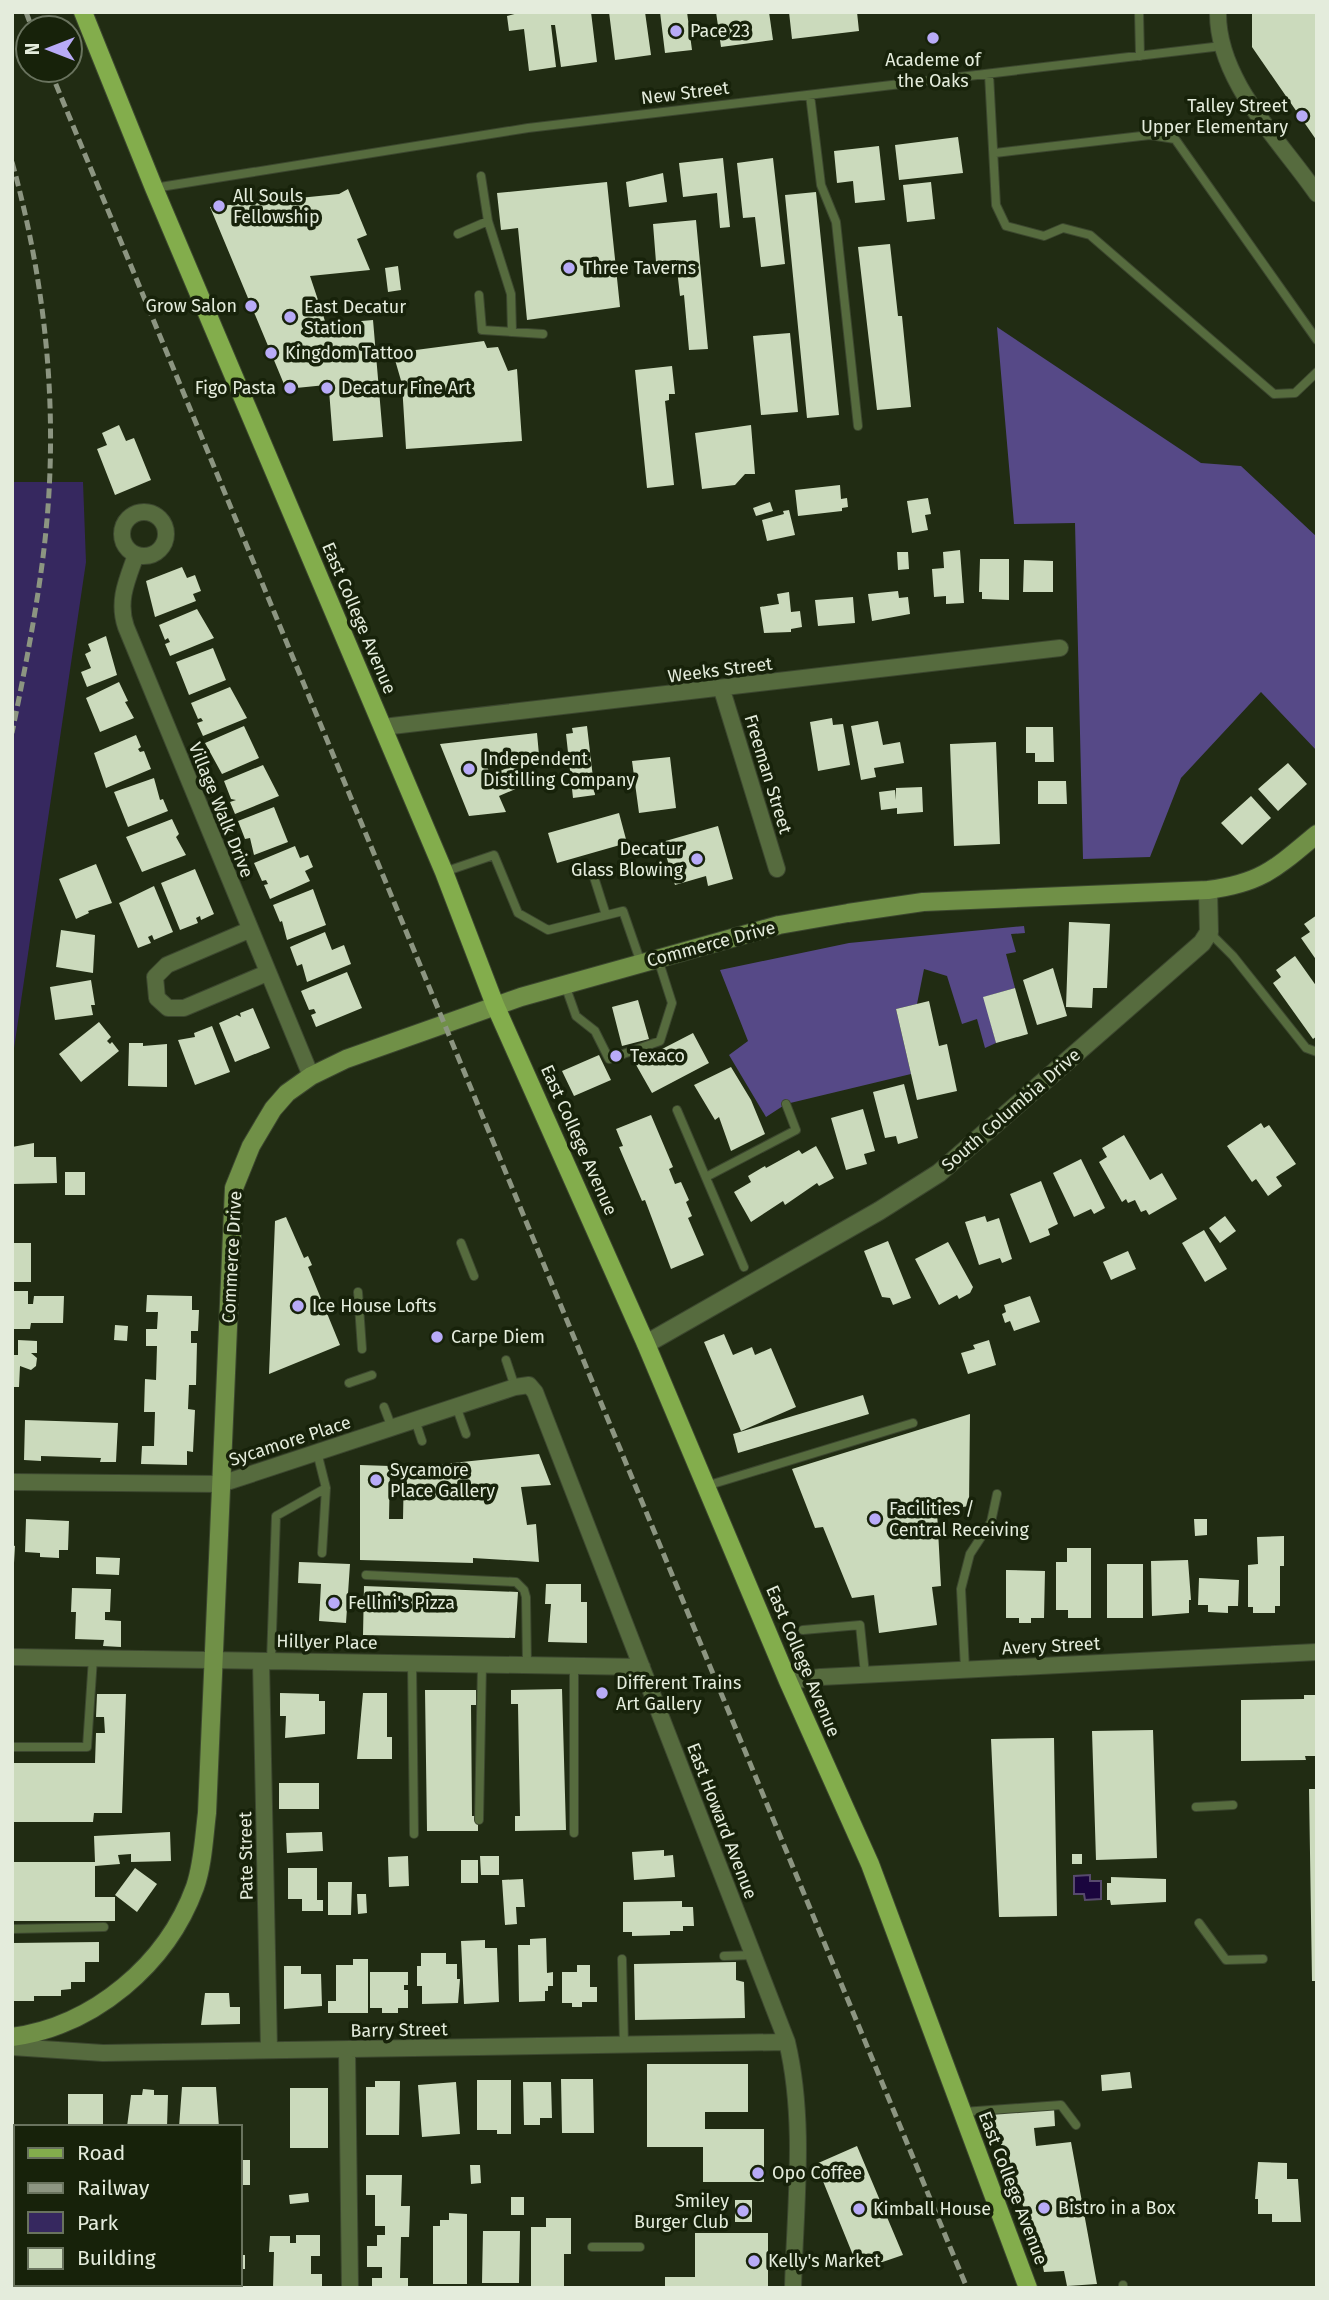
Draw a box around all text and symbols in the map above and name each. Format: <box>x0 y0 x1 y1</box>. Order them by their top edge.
north arrow <box>14 14 84 84</box>
place label: Pace 23 <box>690 20 750 42</box>
marker: Pace 23 <box>668 23 684 39</box>
marker: Academe of the Oaks <box>925 30 941 46</box>
text: N <box>21 43 44 55</box>
place label: Academe of the Oaks <box>885 49 983 92</box>
street label: New Street <box>640 77 731 109</box>
place label: Talley Street Upper Elementary <box>1141 95 1288 138</box>
marker: Talley Street Upper Elementary <box>1294 108 1310 124</box>
place label: All Souls Fellowship <box>233 185 320 228</box>
marker: All Souls Fellowship <box>211 198 227 214</box>
place label: Three Taverns <box>583 257 696 279</box>
marker: Three Taverns <box>561 260 577 276</box>
place label: Grow Salon <box>145 295 237 317</box>
place label: East Decatur Station <box>304 296 406 339</box>
marker: Grow Salon <box>243 298 259 314</box>
marker: East Decatur Station <box>282 309 298 325</box>
place label: Kingdom Tattoo <box>285 342 414 364</box>
marker: Kingdom Tattoo <box>263 345 279 361</box>
place label: Figo Pasta <box>195 377 276 399</box>
place label: Decatur Fine Art <box>341 377 472 399</box>
marker: Figo Pasta <box>282 380 298 396</box>
marker: Decatur Fine Art <box>319 380 335 396</box>
street label: East College Avenue <box>317 539 401 697</box>
street label: Weeks Street <box>666 653 774 687</box>
street label: Freeman Street <box>739 712 797 837</box>
street label: Village Walk Drive <box>184 739 258 881</box>
place label: Independent Distilling Company <box>483 748 635 791</box>
marker: Independent Distilling Company <box>461 761 477 777</box>
place label: Decatur Glass Blowing <box>571 838 684 881</box>
marker: Decatur Glass Blowing <box>689 851 705 867</box>
street label: Commerce Drive <box>644 916 778 972</box>
street label: South Columbia Drive <box>937 1044 1085 1176</box>
place label: Texaco <box>630 1045 685 1067</box>
marker: Texaco <box>608 1048 624 1064</box>
street label: East College Avenue <box>536 1061 622 1219</box>
street label: Commerce Drive <box>218 1190 246 1324</box>
place label: Ice House Lofts <box>312 1295 436 1317</box>
marker: Ice House Lofts <box>290 1298 306 1314</box>
place label: Carpe Diem <box>451 1326 545 1348</box>
marker: Carpe Diem <box>429 1329 445 1345</box>
street label: Sycamore Place <box>226 1411 354 1471</box>
place label: Sycamore Place Gallery <box>390 1459 495 1502</box>
marker: Sycamore Place Gallery <box>368 1472 384 1488</box>
place label: Facilities / Central Receiving <box>889 1498 1030 1541</box>
marker: Facilities / Central Receiving <box>867 1511 883 1527</box>
street label: East College Avenue <box>761 1582 845 1740</box>
place label: Fellini's Pizza <box>348 1592 455 1614</box>
marker: Fellini's Pizza <box>326 1595 342 1611</box>
street label: Hillyer Place <box>276 1630 378 1654</box>
street label: Avery Street <box>1001 1632 1101 1660</box>
place label: Different Trains Art Gallery <box>616 1672 741 1715</box>
marker: Different Trains Art Gallery <box>594 1685 610 1701</box>
street label: East Howard Avenue <box>682 1740 762 1902</box>
street label: Pate Street <box>234 1811 258 1901</box>
street label: Barry Street <box>350 2018 448 2042</box>
street label: East College Avenue <box>974 2108 1052 2268</box>
legend <box>14 2125 242 2286</box>
text: Road <box>77 2140 125 2166</box>
place label: Opo Coffee <box>772 2162 862 2184</box>
marker: Opo Coffee <box>750 2165 766 2181</box>
text: Railway <box>77 2175 150 2201</box>
place label: Smiley Burger Club <box>634 2190 729 2233</box>
place label: Bistro in a Box <box>1058 2197 1176 2219</box>
place label: Kimball House <box>873 2198 991 2220</box>
marker: Bistro in a Box <box>1036 2200 1052 2216</box>
marker: Kimball House <box>851 2201 867 2217</box>
marker: Smiley Burger Club <box>735 2203 751 2219</box>
text: Park <box>77 2210 119 2236</box>
text: Building <box>77 2245 156 2271</box>
place label: Kelly's Market <box>768 2250 881 2272</box>
marker: Kelly's Market <box>746 2253 762 2269</box>

